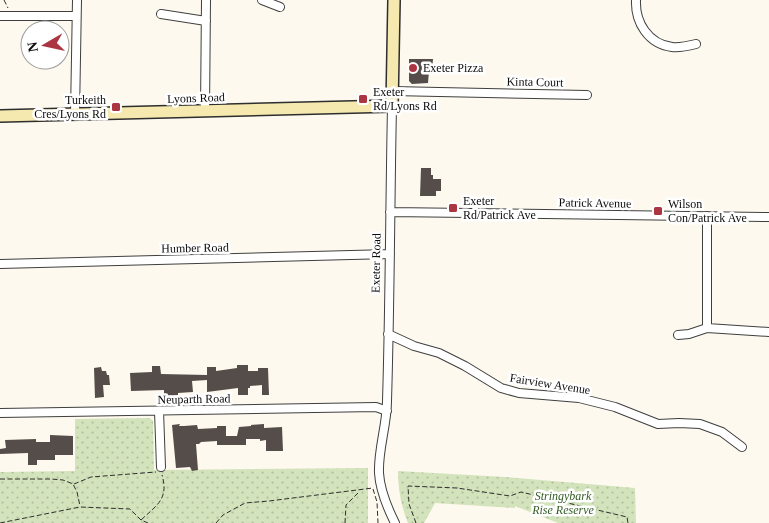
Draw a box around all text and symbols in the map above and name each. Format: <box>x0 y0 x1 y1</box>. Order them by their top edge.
north arrow <box>20 20 70 70</box>
text: N <box>24 41 41 53</box>
place label: Exeter Pizza <box>423 61 484 75</box>
marker: Exeter Pizza <box>407 62 419 74</box>
street label: Kinta Court <box>506 75 564 90</box>
place label: Exeter Rd/Lyons Rd <box>373 85 437 113</box>
street label: Lyons Road <box>167 90 225 106</box>
place label: Turkeith Cres/Lyons Rd <box>34 93 106 121</box>
marker: Exeter Rd/Lyons Rd <box>357 93 369 105</box>
marker: Turkeith Cres/Lyons Rd <box>110 101 122 113</box>
place label: Exeter Rd/Patrick Ave <box>463 194 536 222</box>
street label: Patrick Avenue <box>559 195 631 211</box>
place label: Wilson Con/Patrick Ave <box>668 197 747 225</box>
marker: Exeter Rd/Patrick Ave <box>447 202 459 214</box>
marker: Wilson Con/Patrick Ave <box>652 205 664 217</box>
street label: Exeter Road <box>368 233 384 293</box>
street label: Humber Road <box>161 240 229 256</box>
street label: Fairview Avenue <box>509 371 591 397</box>
street label: Neuparth Road <box>157 391 231 407</box>
park label: Stringybark Rise Reserve <box>531 489 594 517</box>

